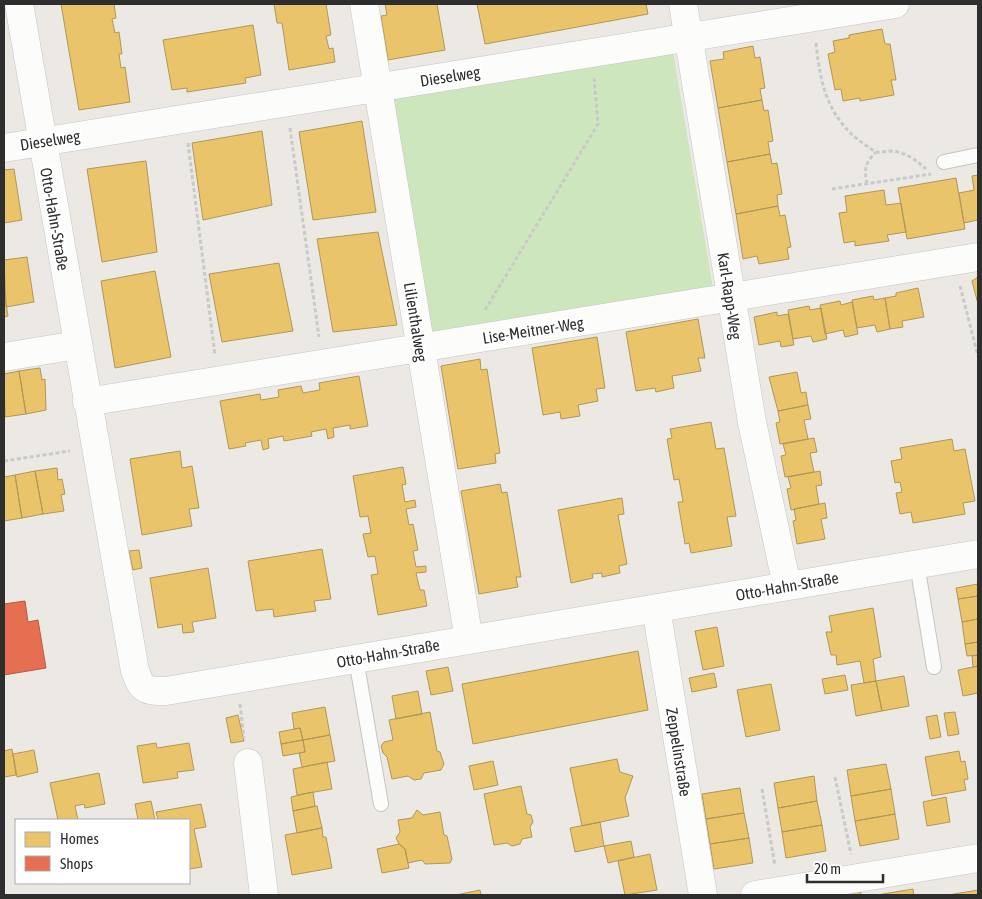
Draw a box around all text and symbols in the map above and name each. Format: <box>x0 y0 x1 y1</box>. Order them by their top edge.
street label: Dieselweg <box>419 62 482 91</box>
street label: Dieselweg <box>19 126 82 155</box>
street label: Otto-Hahn-Straße <box>37 166 73 272</box>
street label: Karl-Rapp-Weg <box>713 251 746 341</box>
street label: Lilienthalweg <box>400 281 431 363</box>
street label: Lise-Meitner-Weg <box>481 313 585 348</box>
street label: Otto-Hahn-Straße <box>734 568 840 604</box>
street label: Otto-Hahn-Straße <box>335 635 441 671</box>
street label: Zeppelinstraße <box>662 706 695 798</box>
legend <box>15 819 190 884</box>
text: Homes <box>60 830 99 847</box>
scale bar <box>807 852 883 884</box>
text: Shops <box>60 855 93 872</box>
text: 20 m <box>814 860 841 877</box>

